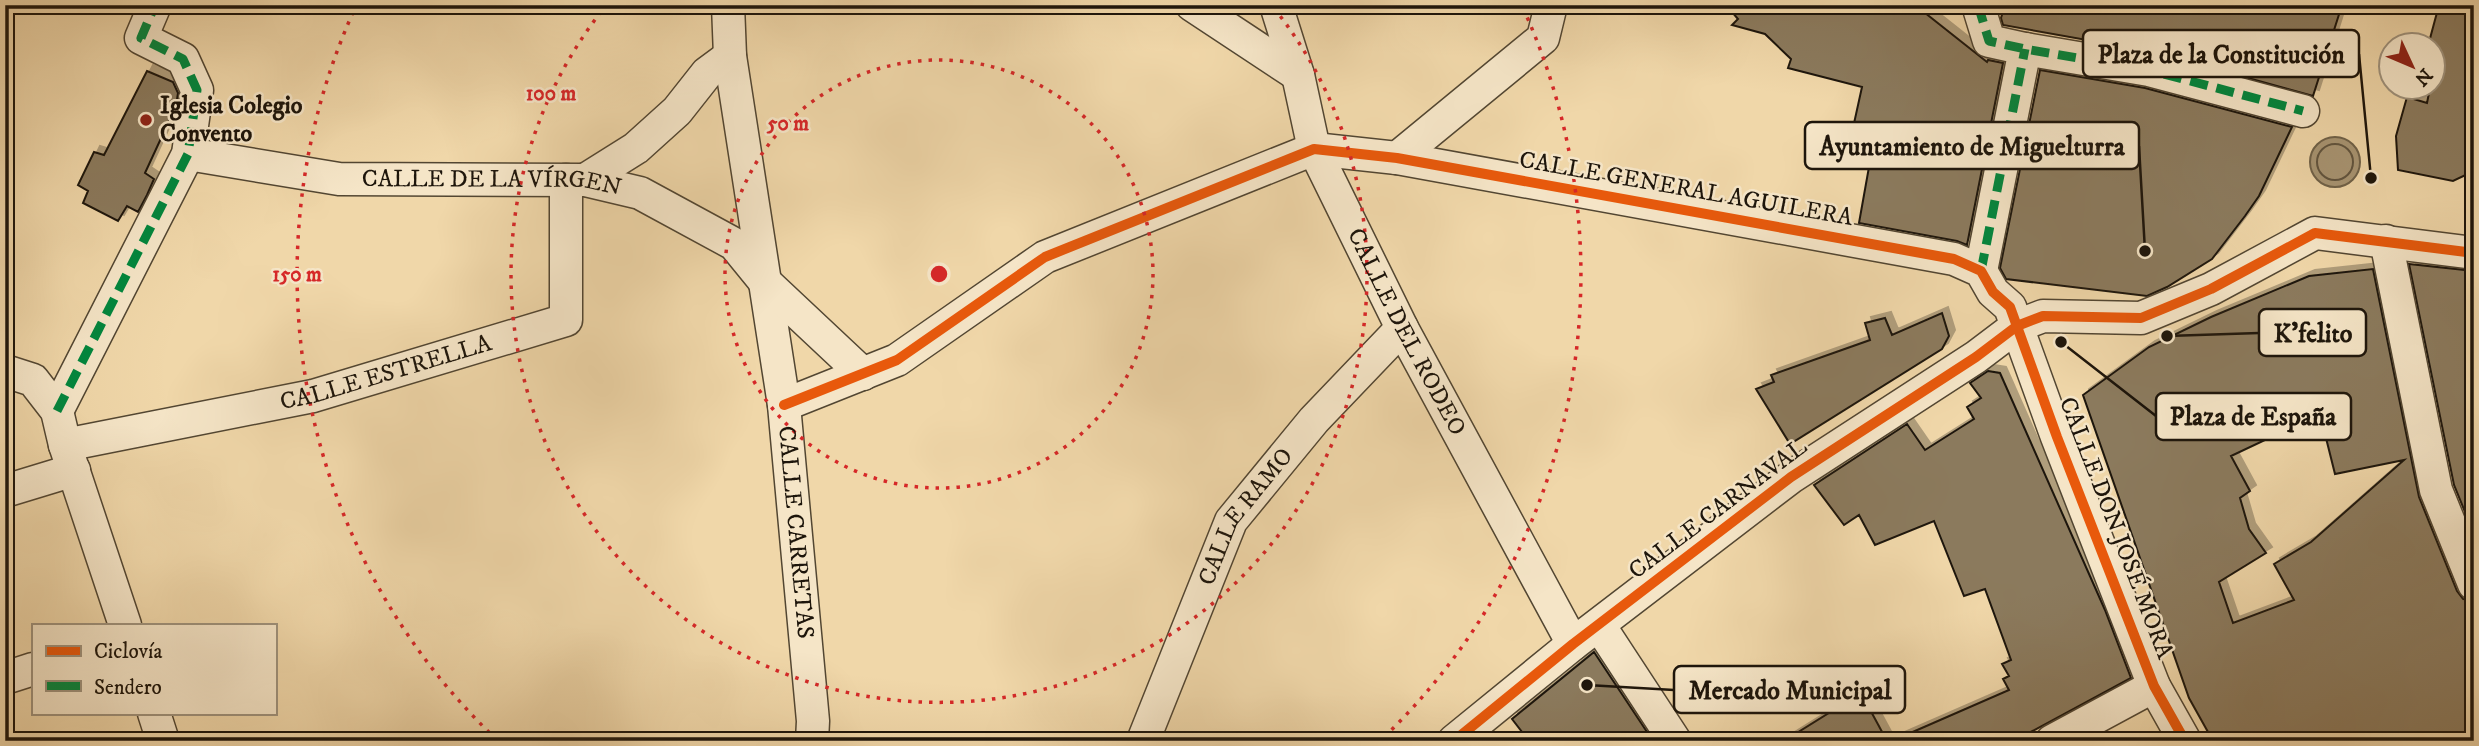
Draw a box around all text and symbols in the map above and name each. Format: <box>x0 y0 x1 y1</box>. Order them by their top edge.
callout: Plaza de la Constitución <box>2083 30 2359 77</box>
north arrow <box>2378 32 2448 102</box>
text: Plaza de la Constitución <box>2097 39 2345 72</box>
text: N <box>2409 63 2437 91</box>
text: 100 m <box>526 81 576 107</box>
place label: Iglesia Colegio Convento <box>160 91 303 149</box>
text: 50 m <box>766 111 809 137</box>
marker: Iglesia Colegio Convento <box>138 112 154 128</box>
callout: Ayuntamiento de Miguelturra <box>1805 122 2139 169</box>
text: Ayuntamiento de Miguelturra <box>1818 131 2126 164</box>
street label: CALLE GENERAL AGUILERA <box>1517 145 1856 233</box>
street label: CALLE DE LA VÍRGEN <box>362 164 625 203</box>
street label: CALLE DEL RODEO <box>1340 223 1472 441</box>
text: 150 m <box>272 262 322 288</box>
centre of rings <box>927 262 951 286</box>
callout: K'felito <box>2259 309 2366 356</box>
text: K'felito <box>2274 318 2353 351</box>
street label: CALLE ESTRELLA <box>277 328 496 417</box>
street label: CALLE DON JOSÉ MORA <box>2052 393 2180 664</box>
callout: Plaza de España <box>2156 393 2351 440</box>
text: Plaza de España <box>2170 401 2337 434</box>
street label: CALLE CARRETAS <box>771 425 820 640</box>
street label: CALLE CARNAVAL <box>1623 432 1813 586</box>
street label: CALLE RAMO <box>1192 442 1300 590</box>
legend <box>32 624 276 714</box>
text: Ciclovía <box>94 639 162 665</box>
callout: Mercado Municipal <box>1674 666 1905 713</box>
text: Sendero <box>94 675 162 701</box>
text: Mercado Municipal <box>1688 675 1893 708</box>

